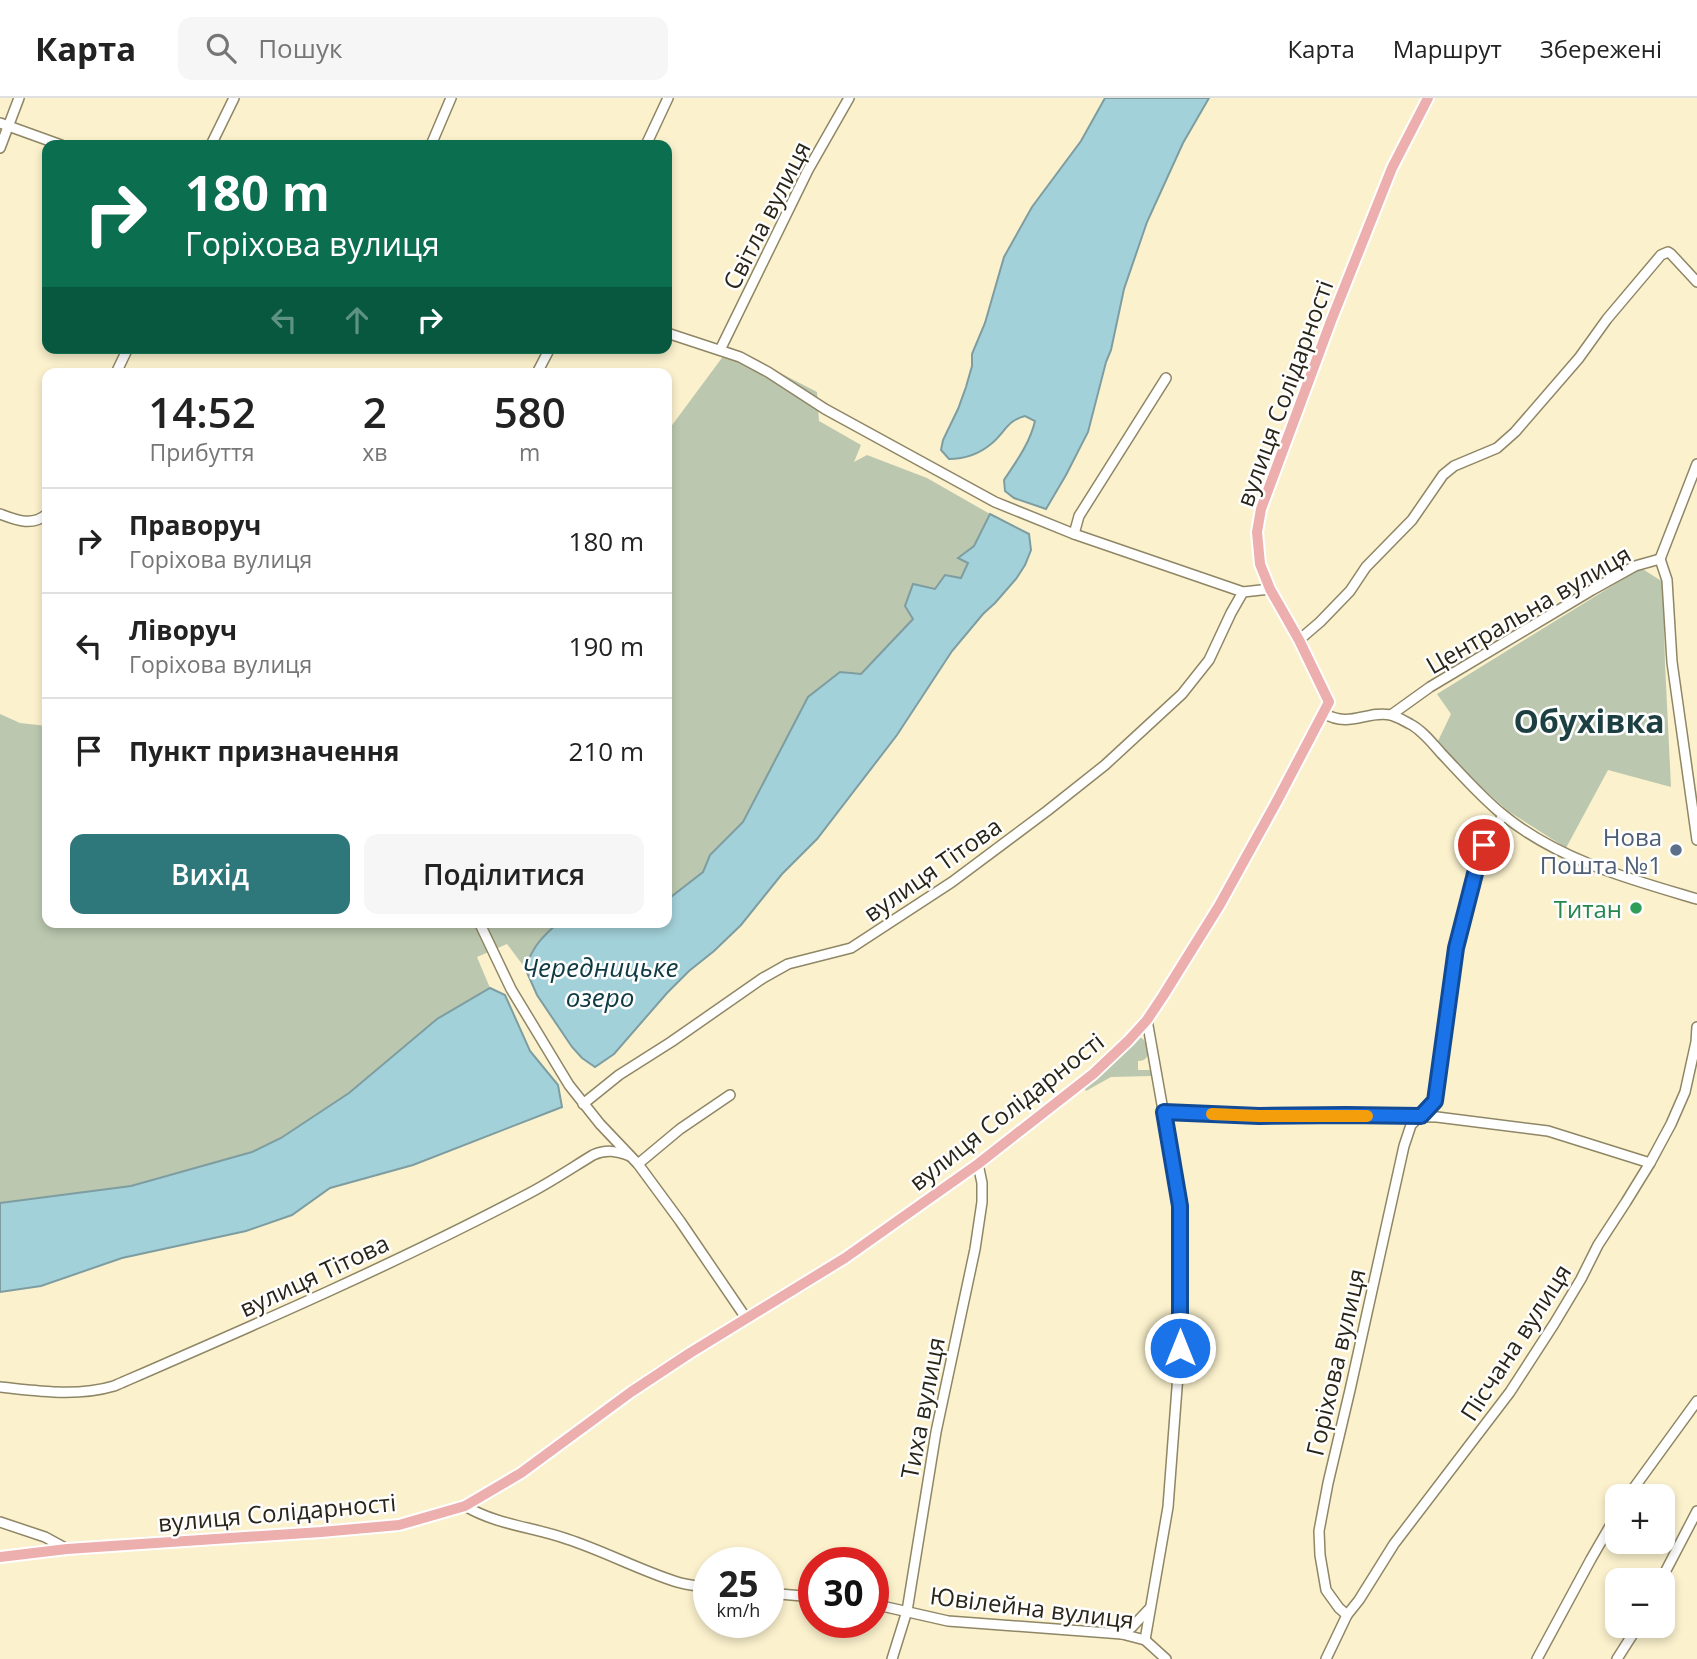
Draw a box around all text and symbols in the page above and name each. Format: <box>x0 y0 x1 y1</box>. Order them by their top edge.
search box <box>178 17 668 80</box>
text: Карта <box>35 26 136 71</box>
icon: search <box>202 29 240 67</box>
text: Пошук <box>258 30 342 66</box>
text: Карта <box>1287 32 1355 65</box>
text: Маршрут <box>1393 32 1502 65</box>
text: Збережені <box>1540 32 1662 65</box>
street label: Світла вулиця <box>714 135 818 295</box>
text: 180 m <box>185 159 330 225</box>
icon: right <box>70 168 161 259</box>
text: Горіхова вулиця <box>185 222 440 265</box>
street label: вулиця Солідарності <box>1228 275 1340 511</box>
icon: left <box>265 301 303 339</box>
icon: ahead <box>338 301 376 339</box>
icon: right <box>411 301 449 339</box>
text: 14:52 <box>148 383 256 440</box>
text: 2 <box>363 383 387 440</box>
text: 580 <box>494 383 566 440</box>
text: Прибуття <box>150 436 255 468</box>
text: хв <box>362 436 387 468</box>
text: m <box>519 436 540 468</box>
text: Праворуч <box>129 507 261 543</box>
icon: right <box>70 522 108 560</box>
text: 180 m <box>569 523 644 559</box>
street label: Центральна вулиця <box>1420 537 1636 681</box>
text: Горіхова вулиця <box>129 543 312 575</box>
text: Ліворуч <box>129 612 237 648</box>
icon: left <box>70 627 108 665</box>
text: 190 m <box>569 628 644 664</box>
text: Горіхова вулиця <box>129 648 312 680</box>
district label: Обухівка <box>1513 699 1665 742</box>
icon: arrive <box>70 732 108 770</box>
text: Пункт призначення <box>129 733 399 769</box>
text: 210 m <box>569 733 644 769</box>
street label: вулиця Тітова <box>856 809 1008 929</box>
pin <box>1454 815 1514 875</box>
place label: Нова Пошта №1 <box>1540 820 1662 881</box>
icon: arrive <box>1465 826 1503 864</box>
button: Вихід <box>70 834 350 914</box>
button: Поділитися <box>364 834 644 914</box>
marker: Нова Пошта №1 <box>1668 842 1684 858</box>
place label: Титан <box>1554 892 1622 925</box>
marker: Титан <box>1628 900 1644 916</box>
water label: Чередницьке озеро <box>522 949 679 1015</box>
street label: вулиця Солідарності <box>902 1024 1110 1198</box>
street label: вулиця Тітова <box>234 1226 394 1324</box>
street label: Пісчана вулиця <box>1452 1257 1578 1427</box>
street label: Горіхова вулиця <box>1297 1265 1373 1459</box>
position arrow <box>1143 1311 1217 1385</box>
street label: Тиха вулиця <box>892 1334 952 1482</box>
map controls <box>1605 1484 1675 1638</box>
button: + <box>1605 1484 1675 1554</box>
street label: вулиця Солідарності <box>157 1485 397 1539</box>
speed limit sign: 30 <box>798 1547 889 1638</box>
text: 25 <box>718 1560 759 1607</box>
button: − <box>1605 1568 1675 1638</box>
street label: Ювілейна вулиця <box>928 1578 1136 1636</box>
text: km/h <box>717 1598 760 1622</box>

